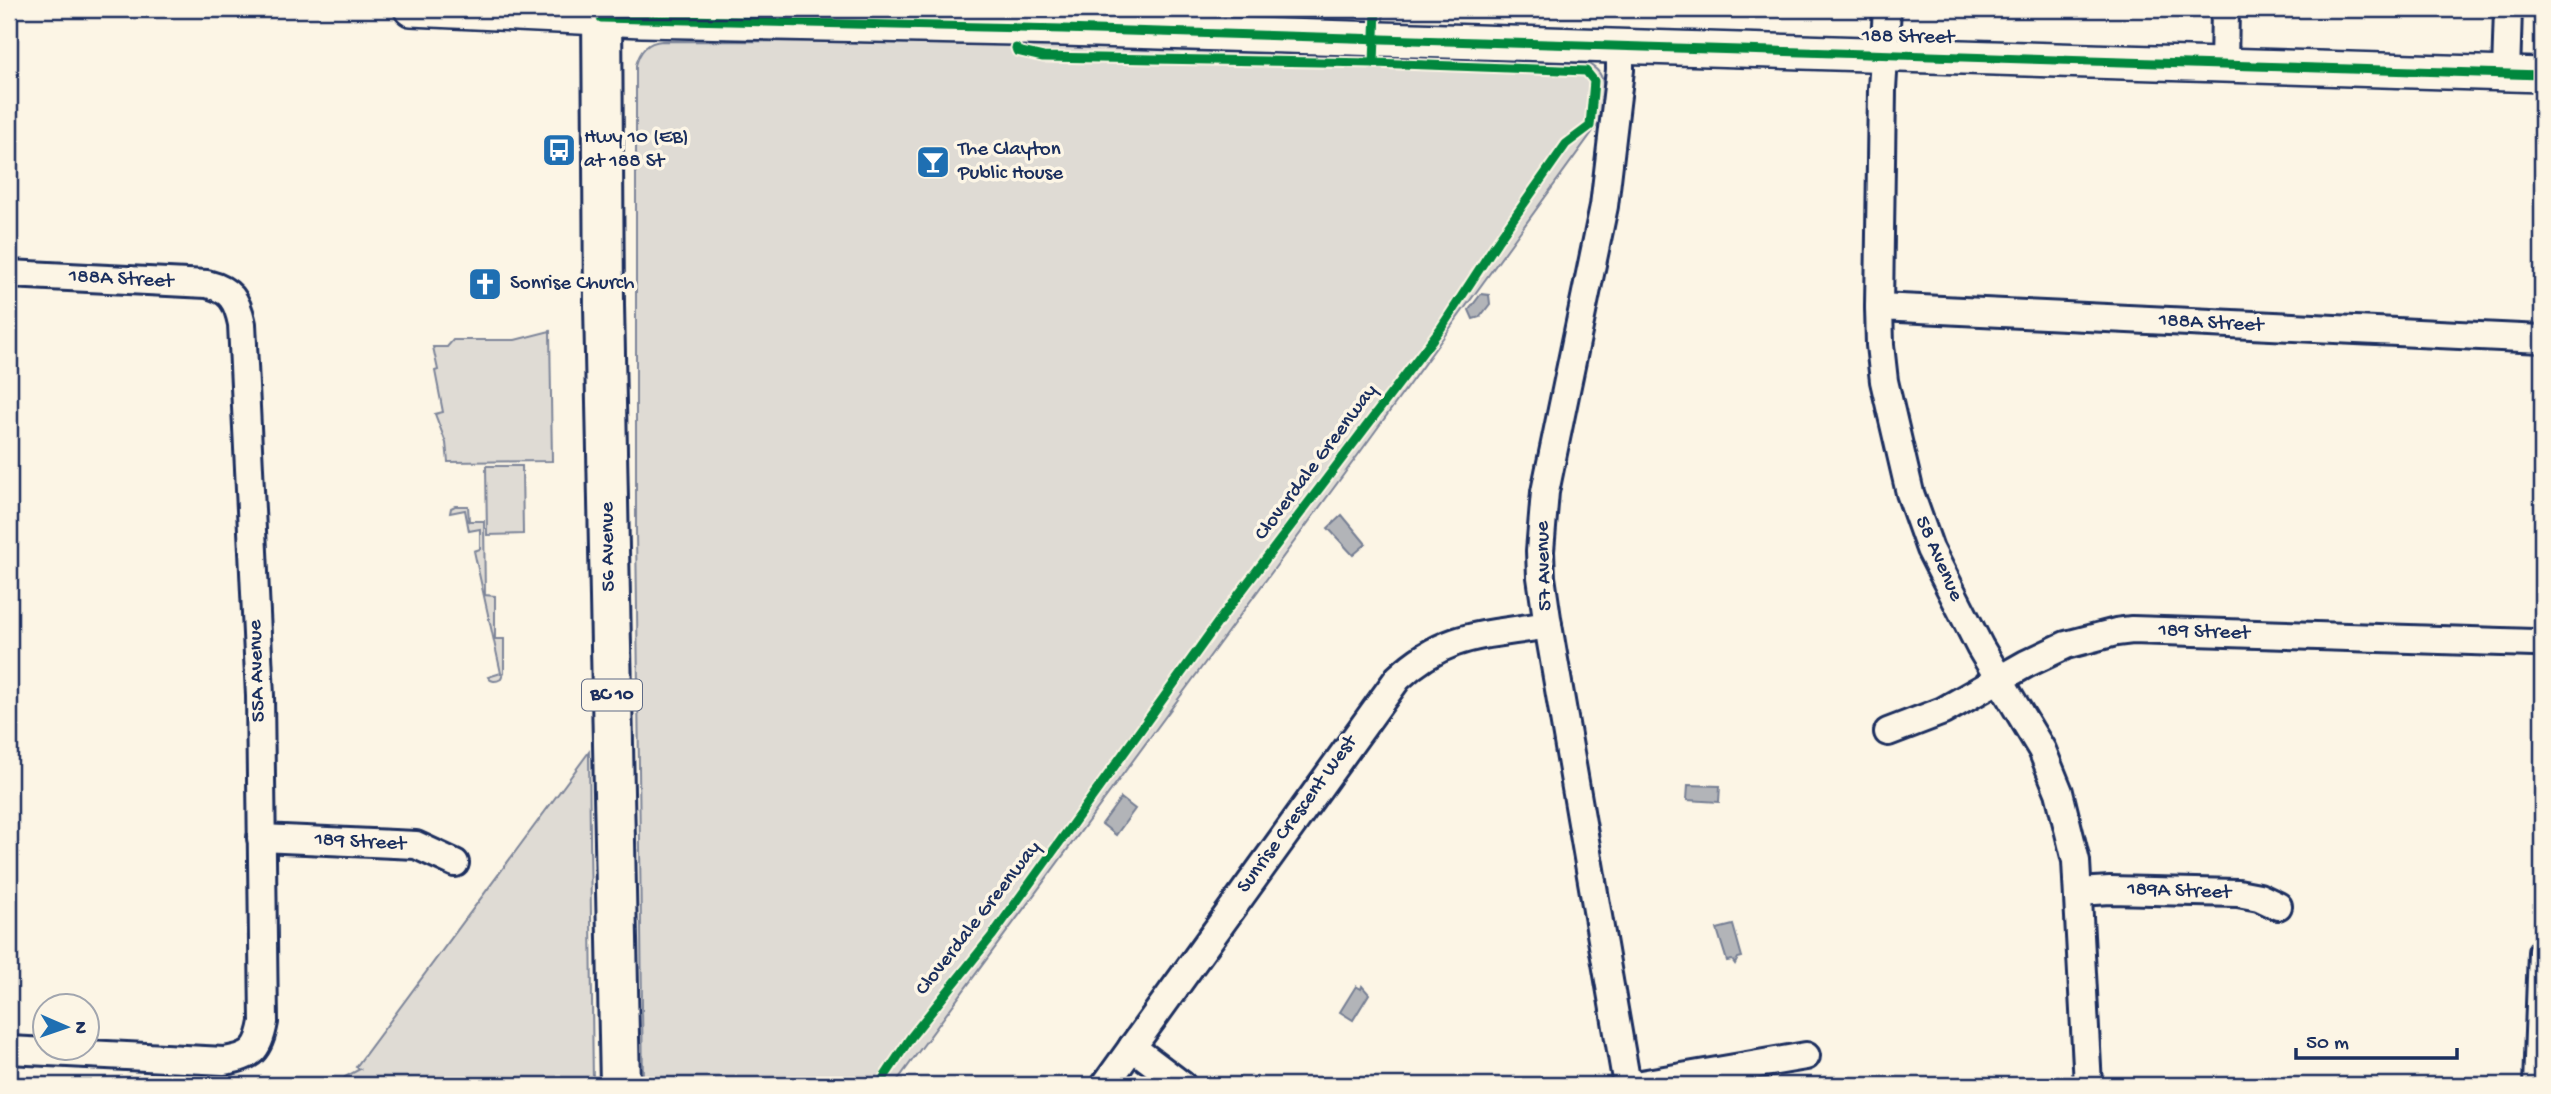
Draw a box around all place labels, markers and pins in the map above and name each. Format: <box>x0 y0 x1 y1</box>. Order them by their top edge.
place label: Hwy 10 (EB) at 188 St <box>584 126 689 175</box>
bus stop icon: Hwy 10 (EB) at 188 St <box>540 131 578 169</box>
place label: The Clayton Public House <box>957 138 1064 187</box>
bar icon: The Clayton Public House <box>914 143 952 181</box>
church icon: Sonrise Church <box>466 265 504 303</box>
place label: Sonrise Church <box>510 272 635 297</box>

